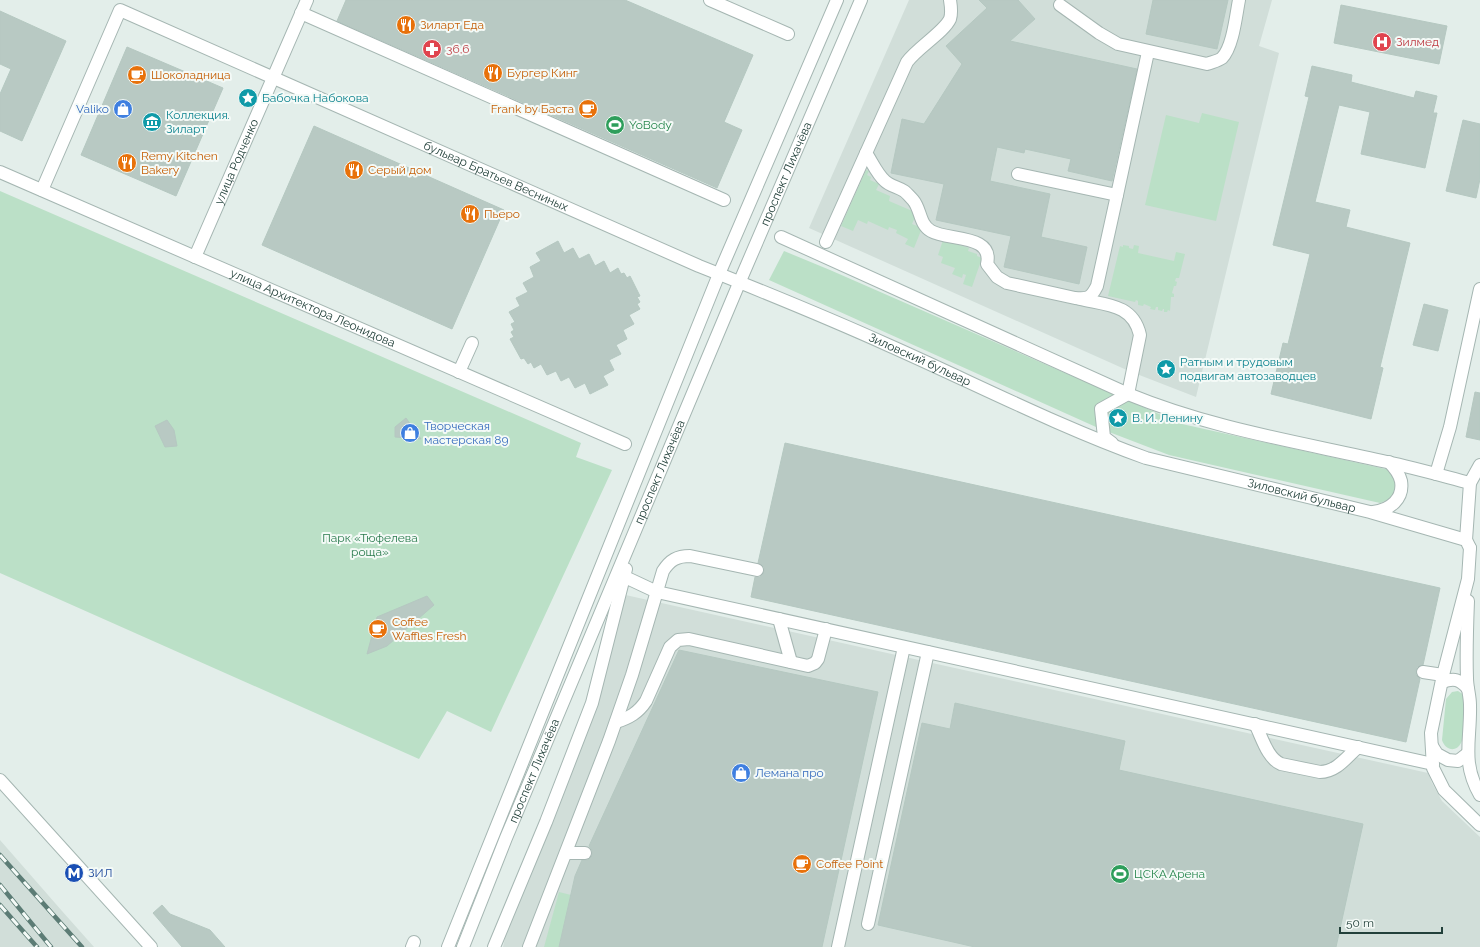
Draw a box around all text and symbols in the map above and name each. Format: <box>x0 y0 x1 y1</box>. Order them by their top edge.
restaurant icon: Зиларт Еда <box>395 14 417 36</box>
place label: Зиларт Еда <box>420 18 484 32</box>
hospital icon: Зилмед <box>1371 31 1393 53</box>
place label: Зилмед <box>1396 35 1439 49</box>
pharmacy icon: 36,6 <box>421 38 443 60</box>
place label: 36,6 <box>446 42 470 56</box>
restaurant icon: Бургер Кинг <box>482 62 504 84</box>
cafe icon: Шоколадница <box>126 64 148 86</box>
place label: Бургер Кинг <box>507 66 578 80</box>
place label: Шоколадница <box>151 68 231 82</box>
place icon: Бабочка Набокова <box>237 87 259 109</box>
place label: Бабочка Набокова <box>262 91 369 105</box>
shop icon: Valiko <box>112 98 134 120</box>
cafe icon: Frank by Баста <box>577 98 599 120</box>
place label: Valiko <box>76 102 109 116</box>
place label: Frank by Баста <box>491 102 574 116</box>
place label: Коллекция. Зиларт <box>166 108 230 136</box>
museum icon: Коллекция. Зиларт <box>141 111 163 133</box>
sports icon: YoBody <box>604 114 626 136</box>
street label: улица Родченко <box>212 117 261 207</box>
place label: YoBody <box>629 118 672 132</box>
street label: проспект Лихачёва <box>758 120 815 228</box>
street label: бульвар Братьев Весниных <box>421 138 570 214</box>
place label: Remy Kitchen Bakery <box>141 149 218 177</box>
restaurant icon: Remy Kitchen Bakery <box>116 152 138 174</box>
restaurant icon: Серый дом <box>343 159 365 181</box>
place label: Серый дом <box>368 163 432 177</box>
restaurant icon: Пьеро <box>459 203 481 225</box>
place label: Пьеро <box>484 207 520 221</box>
street label: улица Архитектора Леонидова <box>228 266 397 350</box>
street label: Зиловский бульвар <box>866 330 973 389</box>
place label: Ратным и трудовым подвигам автозаводцев <box>1180 355 1316 383</box>
place icon: Ратным и трудовым подвигам автозаводцев <box>1155 358 1177 380</box>
place icon: В. И. Ленину <box>1107 407 1129 429</box>
place label: В. И. Ленину <box>1132 411 1204 425</box>
street label: проспект Лихачёва <box>632 418 688 526</box>
place label: Творческая мастерская 89 <box>424 419 508 447</box>
shop icon: Творческая мастерская 89 <box>399 422 421 444</box>
street label: Зиловский бульвар <box>1246 476 1357 515</box>
park label: Парк «Тюфелева роща» <box>322 531 418 559</box>
place label: Coffee Waffles Fresh <box>392 615 467 643</box>
cafe icon: Coffee Waffles Fresh <box>367 618 389 640</box>
street label: проспект Лихачёва <box>506 717 562 825</box>
shop icon: Лемана про <box>730 762 752 784</box>
place label: Лемана про <box>755 766 824 780</box>
cafe icon: Coffee Point <box>791 853 813 875</box>
place label: Coffee Point <box>816 857 883 871</box>
metro station icon: ЗИЛ <box>63 862 85 884</box>
sports icon: ЦСКА Арена <box>1109 863 1131 885</box>
place label: ЗИЛ <box>88 866 112 880</box>
place label: ЦСКА Арена <box>1134 867 1205 881</box>
scale bar <box>1340 909 1442 935</box>
text: 50 m <box>1346 916 1374 930</box>

